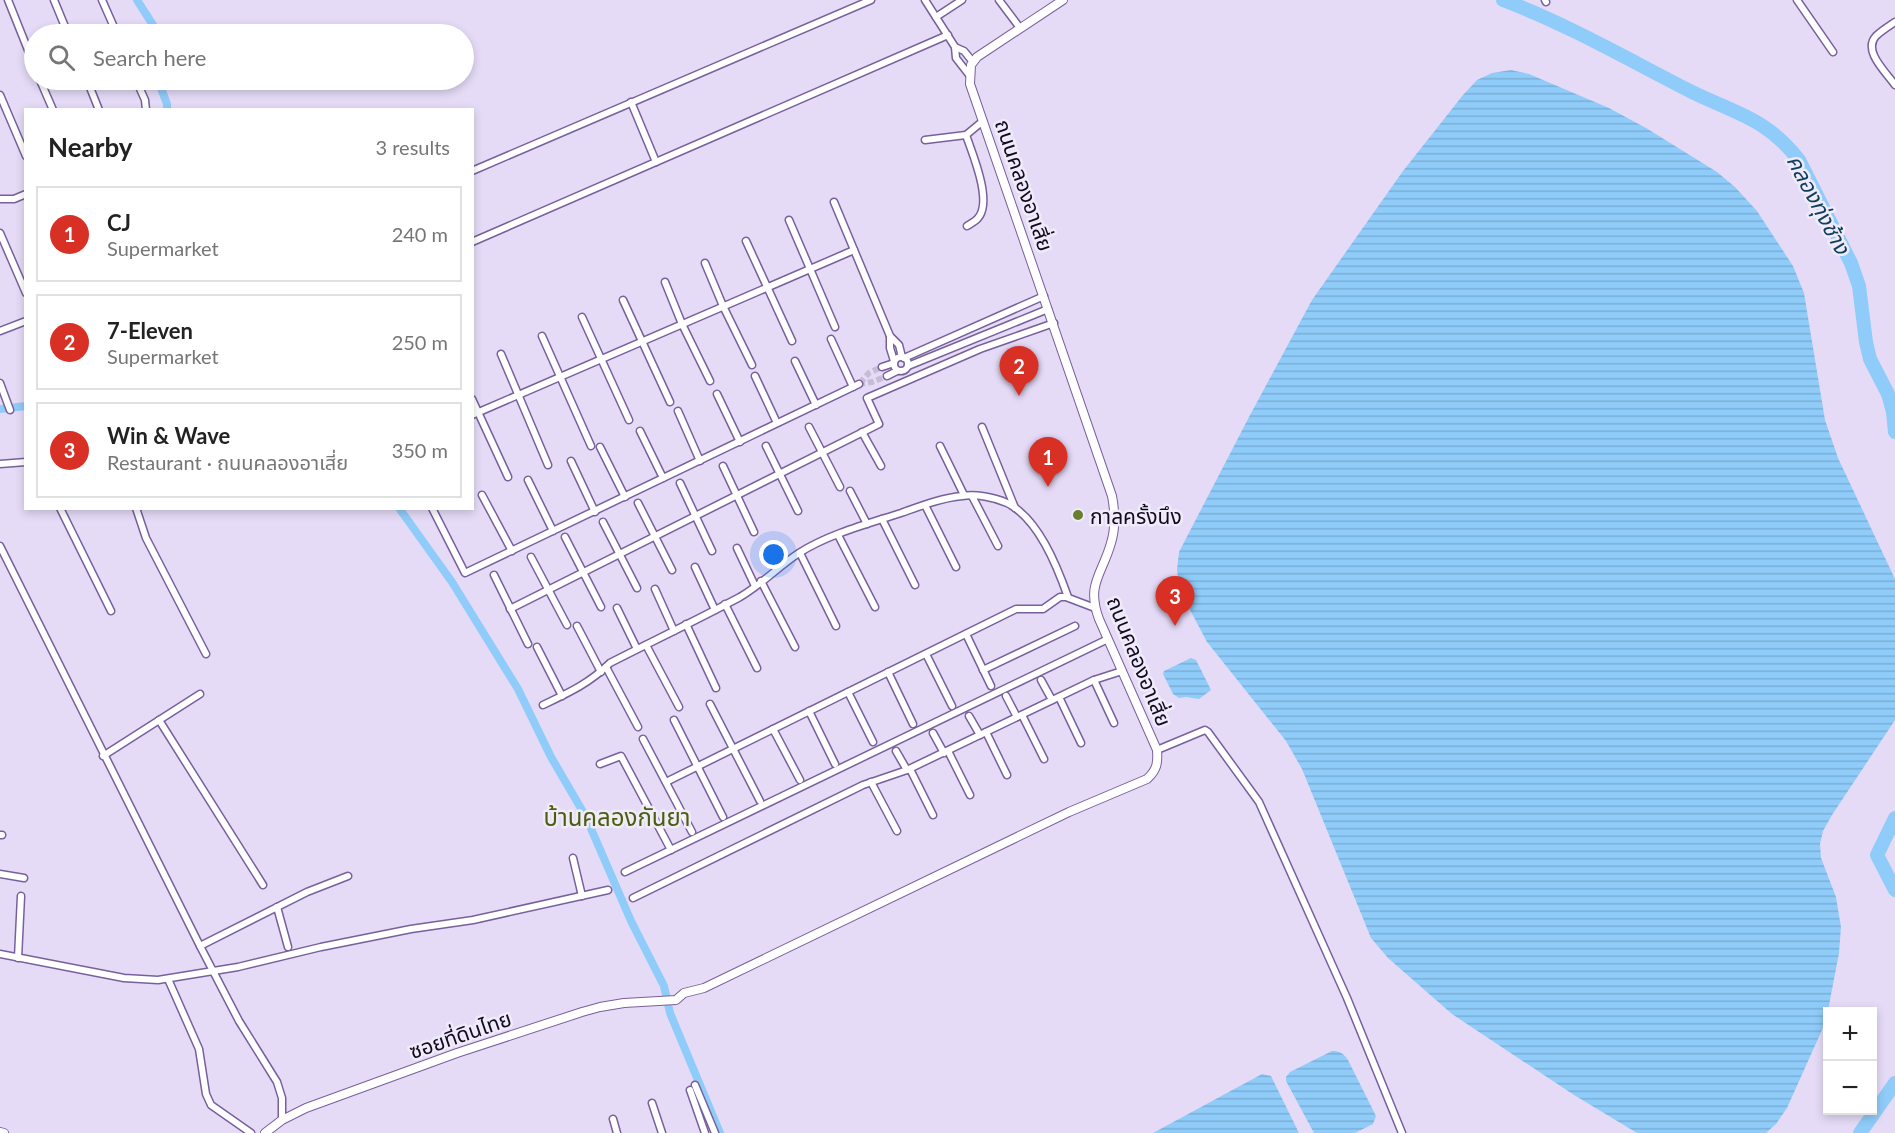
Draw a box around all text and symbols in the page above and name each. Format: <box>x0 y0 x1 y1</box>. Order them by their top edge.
search box <box>24 24 474 90</box>
icon: search <box>45 41 78 74</box>
text: Search here <box>93 44 206 71</box>
street label: ถนนคลองอาเสี่ย <box>991 116 1060 254</box>
text: Nearby <box>48 131 133 163</box>
text: 3 results <box>375 135 450 159</box>
water label: คลองทุ่งช้าง <box>1781 150 1857 260</box>
text: CJ <box>107 209 131 236</box>
text: 1 <box>64 222 75 246</box>
text: 240 m <box>392 222 448 246</box>
text: Supermarket <box>107 236 219 260</box>
text: 7-Eleven <box>107 317 193 344</box>
text: 2 <box>64 330 75 354</box>
text: 250 m <box>392 330 448 354</box>
text: Supermarket <box>107 344 219 368</box>
pin: 2 <box>1000 346 1038 396</box>
text: Win & Wave <box>107 422 230 449</box>
text: 3 <box>64 438 75 462</box>
text: 350 m <box>392 438 448 462</box>
pin: 1 <box>1028 438 1068 487</box>
text: Restaurant · ถนนคลองอาเสี่ย <box>107 450 348 474</box>
place label: กาลครั้งนึง <box>1090 503 1182 528</box>
marker: กาลครั้งนึง <box>1071 508 1085 522</box>
your location <box>759 540 788 569</box>
pin: 3 <box>1156 576 1194 626</box>
street label: ถนนคลองอาเสี่ย <box>1103 592 1178 729</box>
district label: บ้านคลองกันยา <box>543 802 691 831</box>
street label: ซอยที่ดินไทย <box>405 1004 514 1063</box>
map controls <box>1823 1007 1877 1115</box>
button: + <box>1823 1007 1877 1061</box>
button: − <box>1823 1061 1877 1115</box>

